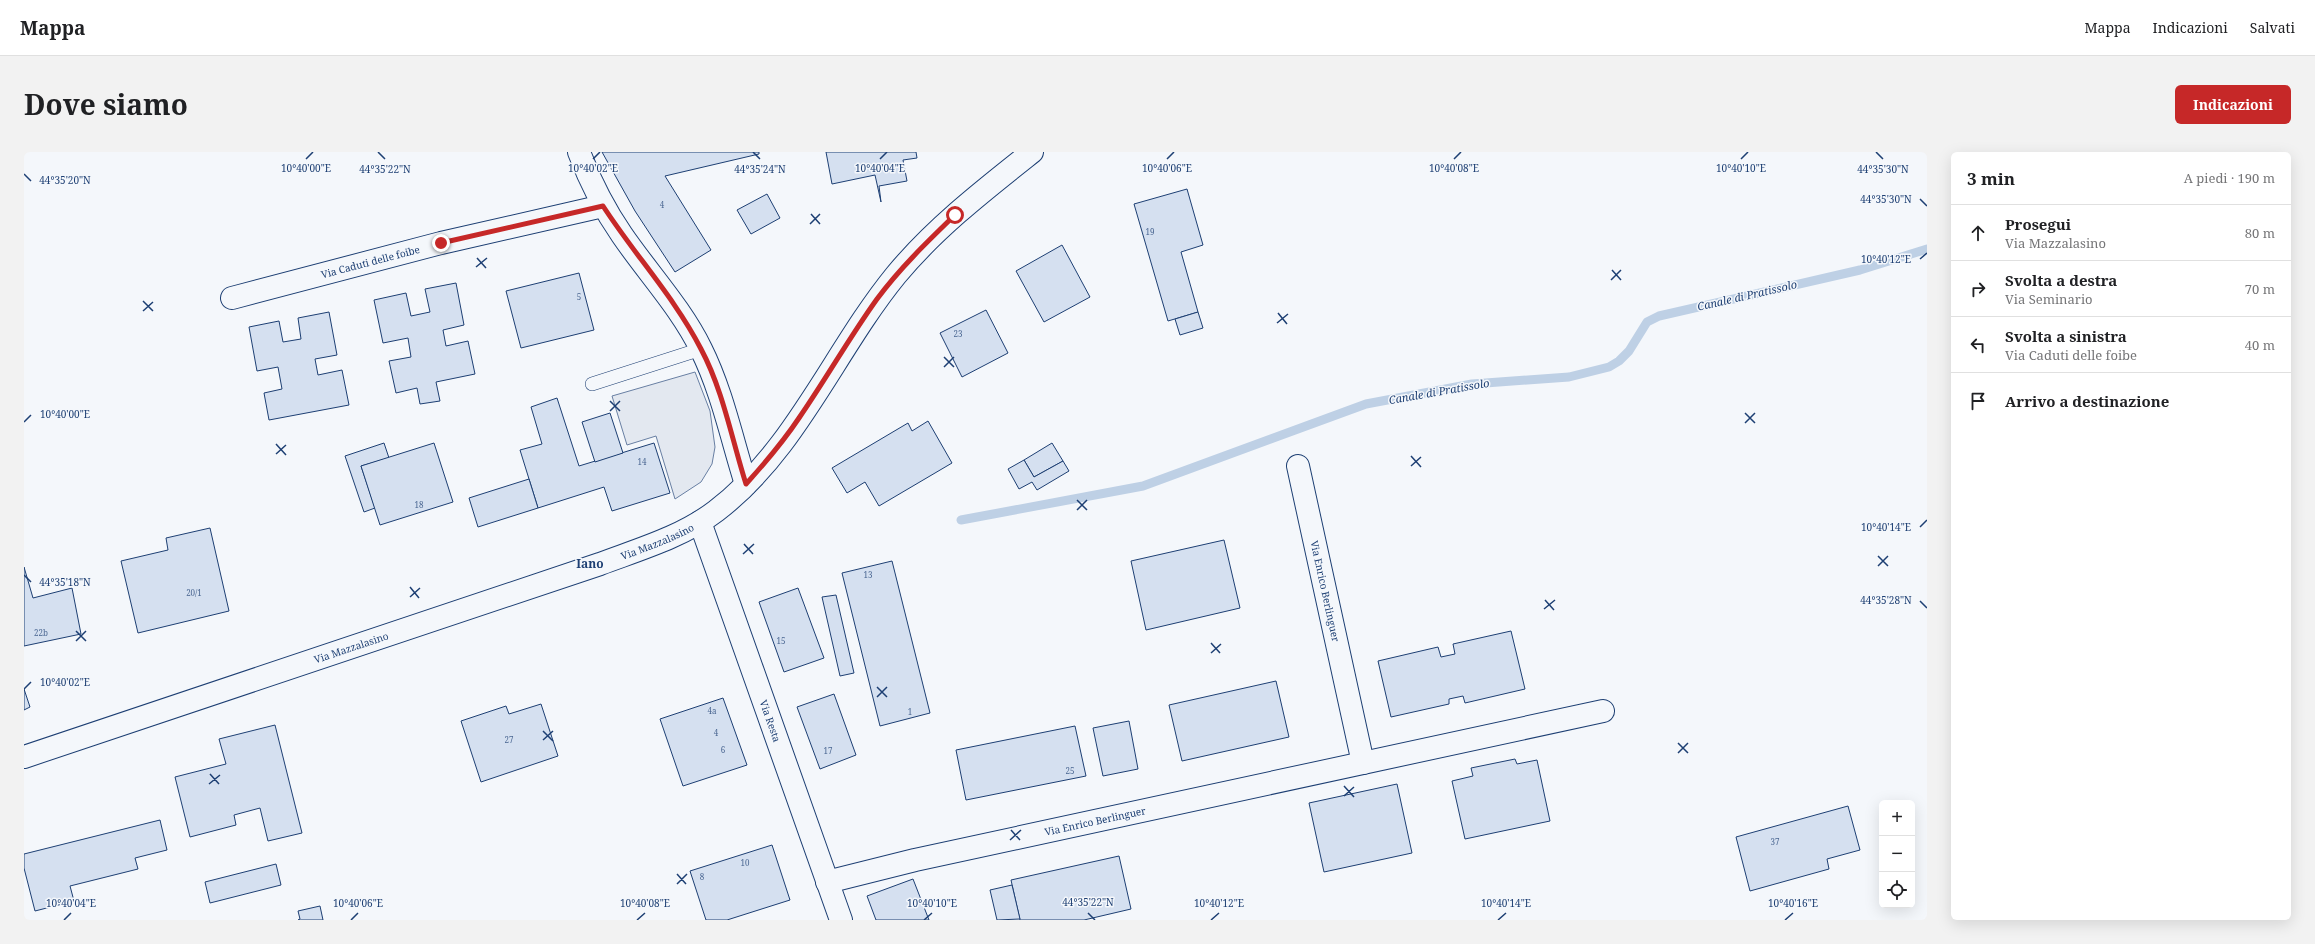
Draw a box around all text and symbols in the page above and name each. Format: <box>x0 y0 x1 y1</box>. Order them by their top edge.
text: Mappa <box>20 15 85 41</box>
text: Mappa <box>2084 18 2131 37</box>
text: Indicazioni <box>2153 18 2228 37</box>
text: Salvati <box>2250 18 2295 37</box>
text: Dove siamo <box>24 85 188 123</box>
button: Indicazioni <box>2175 85 2291 124</box>
text: 10°40'00"E <box>281 161 331 175</box>
text: 10°40'02"E <box>568 161 618 175</box>
text: 10°40'04"E <box>855 161 905 175</box>
text: 10°40'06"E <box>1142 161 1192 175</box>
text: 10°40'08"E <box>1429 161 1479 175</box>
text: 10°40'10"E <box>1716 161 1766 175</box>
text: 44°35'22"N <box>359 162 411 176</box>
text: 44°35'24"N <box>734 162 786 176</box>
text: 44°35'30"N <box>1857 162 1909 176</box>
text: 3 min <box>1967 167 2015 190</box>
text: A piedi · 190 m <box>2184 169 2275 187</box>
text: 44°35'20"N <box>39 173 91 187</box>
text: 44°35'30"N <box>1860 192 1912 206</box>
house number: 4 <box>660 199 665 210</box>
route start <box>946 206 964 224</box>
text: Prosegui <box>2005 214 2071 234</box>
icon: ahead <box>1967 222 1989 244</box>
text: 80 m <box>2245 224 2275 242</box>
house number: 19 <box>1146 226 1154 237</box>
route end <box>432 234 450 252</box>
text: Via Mazzalasino <box>2005 234 2106 252</box>
street label: Via Caduti delle foibe <box>319 242 421 281</box>
text: 10°40'12"E <box>1861 252 1911 266</box>
text: Svolta a destra <box>2005 270 2117 290</box>
water label: Canale di Pratissolo <box>1696 276 1798 314</box>
icon: right <box>1967 278 1989 300</box>
text: 70 m <box>2245 280 2275 298</box>
text: Via Seminario <box>2005 290 2093 308</box>
house number: 5 <box>577 291 581 302</box>
text: Svolta a sinistra <box>2005 326 2127 346</box>
house number: 23 <box>954 328 963 339</box>
icon: left <box>1967 334 1989 356</box>
text: 40 m <box>2245 336 2275 354</box>
text: Via Caduti delle foibe <box>2005 346 2137 364</box>
water label: Canale di Pratissolo <box>1387 375 1491 407</box>
icon: arrive <box>1967 390 1989 412</box>
text: Arrivo a destinazione <box>2005 391 2169 411</box>
text: 10°40'00"E <box>40 407 90 421</box>
house number: 14 <box>638 456 647 467</box>
house number: 18 <box>415 499 424 510</box>
street label: Via Mazzalasino <box>619 520 696 563</box>
text: 10°40'14"E <box>1861 520 1911 534</box>
street label: Via Enrico Berlinguer <box>1307 539 1343 643</box>
district label: Iano <box>576 555 604 572</box>
house number: 13 <box>864 569 873 580</box>
text: 44°35'18"N <box>39 575 91 589</box>
house number: 20/1 <box>186 587 202 598</box>
text: 44°35'28"N <box>1860 593 1912 607</box>
house number: 22b <box>34 627 48 638</box>
street label: Via Mazzalasino <box>312 628 390 666</box>
house number: 15 <box>777 635 785 646</box>
text: 10°40'02"E <box>40 675 90 689</box>
street label: Via Resta <box>757 698 784 744</box>
house number: 4a <box>708 705 717 716</box>
house number: 1 <box>908 706 912 717</box>
house number: 4 <box>714 727 719 738</box>
house number: 27 <box>505 734 514 745</box>
house number: 6 <box>721 744 726 755</box>
house number: 17 <box>824 745 833 756</box>
house number: 25 <box>1066 765 1074 776</box>
map controls <box>1879 800 1915 908</box>
button: + <box>1879 800 1915 836</box>
street label: Via Enrico Berlinguer <box>1043 803 1147 839</box>
house number: 37 <box>1771 836 1780 847</box>
button: − <box>1879 836 1915 872</box>
house number: 10 <box>741 857 750 868</box>
house number: 8 <box>700 871 705 882</box>
button: locate <box>1879 872 1915 908</box>
text: 44°35'22"N <box>1062 895 1114 909</box>
text: 10°40'04"E <box>46 896 96 910</box>
text: 10°40'06"E <box>333 896 383 910</box>
text: 10°40'08"E <box>620 896 670 910</box>
text: 10°40'10"E <box>907 896 957 910</box>
text: 10°40'12"E <box>1194 896 1244 910</box>
text: 10°40'14"E <box>1481 896 1531 910</box>
text: 10°40'16"E <box>1768 896 1818 910</box>

